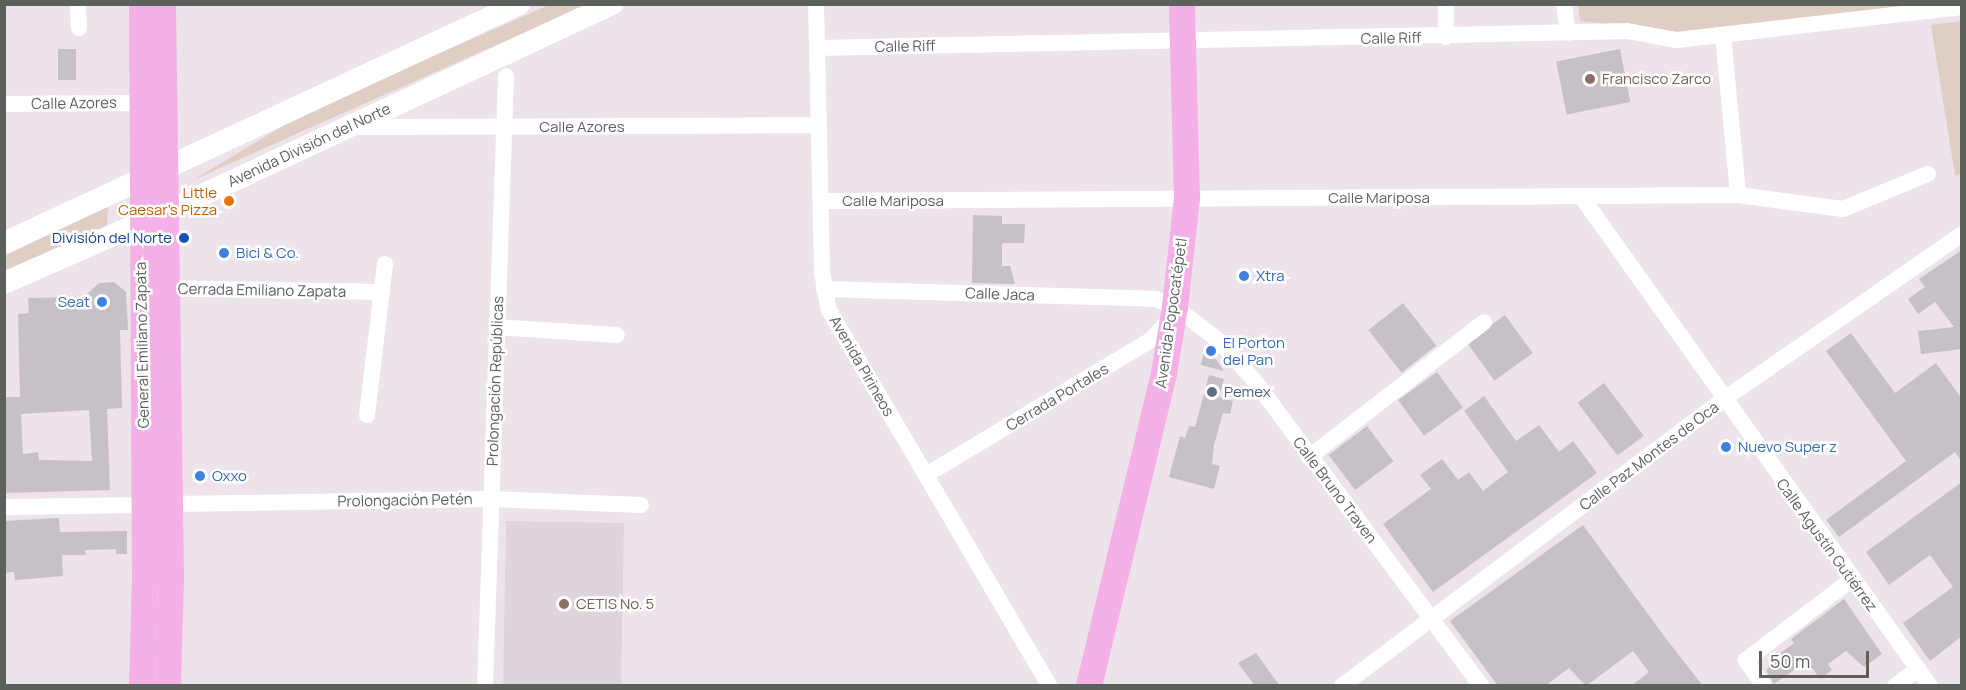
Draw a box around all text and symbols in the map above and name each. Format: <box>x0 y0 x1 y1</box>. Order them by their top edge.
street label: Calle Riff <box>1360 28 1422 48</box>
street label: Calle Riff <box>874 36 936 56</box>
place label: Francisco Zarco <box>1602 70 1711 88</box>
marker: Francisco Zarco <box>1583 72 1597 86</box>
street label: Calle Azores <box>31 93 117 113</box>
street label: Avenida División del Norte <box>225 99 393 191</box>
street label: Calle Azores <box>539 118 625 136</box>
place label: Little Caesar's Pizza <box>118 183 217 218</box>
street label: Calle Mariposa <box>1328 189 1430 207</box>
street label: Calle Mariposa <box>842 192 944 210</box>
marker: Little Caesar's Pizza <box>222 194 236 208</box>
place label: División del Norte <box>52 229 172 247</box>
marker: División del Norte <box>177 231 191 245</box>
street label: Avenida Popocatépetl <box>1152 237 1190 389</box>
place label: Bici & Co. <box>236 244 299 262</box>
marker: Bici & Co. <box>217 246 231 260</box>
street label: General Emiliano Zapata <box>132 262 152 428</box>
place label: Xtra <box>1256 267 1285 285</box>
marker: Xtra <box>1237 269 1251 283</box>
street label: Cerrada Emiliano Zapata <box>178 280 346 300</box>
street label: Calle Jaca <box>965 284 1035 304</box>
place label: Seat <box>58 293 90 311</box>
marker: Seat <box>95 295 109 309</box>
street label: Prolongación Repúblicas <box>483 296 507 466</box>
street label: Avenida Pirineos <box>826 312 898 420</box>
place label: El Porton del Pan <box>1223 333 1285 368</box>
marker: El Porton del Pan <box>1204 344 1218 358</box>
street label: Cerrada Portales <box>1003 359 1111 435</box>
place label: Pemex <box>1224 383 1271 401</box>
marker: Pemex <box>1205 385 1219 399</box>
street label: Calle Paz Montes de Oca <box>1576 398 1722 514</box>
street label: Calle Bruno Traven <box>1289 433 1381 547</box>
place label: Nuevo Super z <box>1738 438 1837 456</box>
marker: Nuevo Super z <box>1719 440 1733 454</box>
place label: Oxxo <box>212 467 247 485</box>
marker: Oxxo <box>193 469 207 483</box>
street label: Calle Agustín Gutiérrez <box>1773 475 1881 615</box>
street label: Prolongación Petén <box>337 490 473 510</box>
place label: CETIS No. 5 <box>576 595 654 613</box>
marker: CETIS No. 5 <box>557 597 571 611</box>
scale bar <box>1762 639 1872 677</box>
text: 50 m <box>1770 649 1810 673</box>

